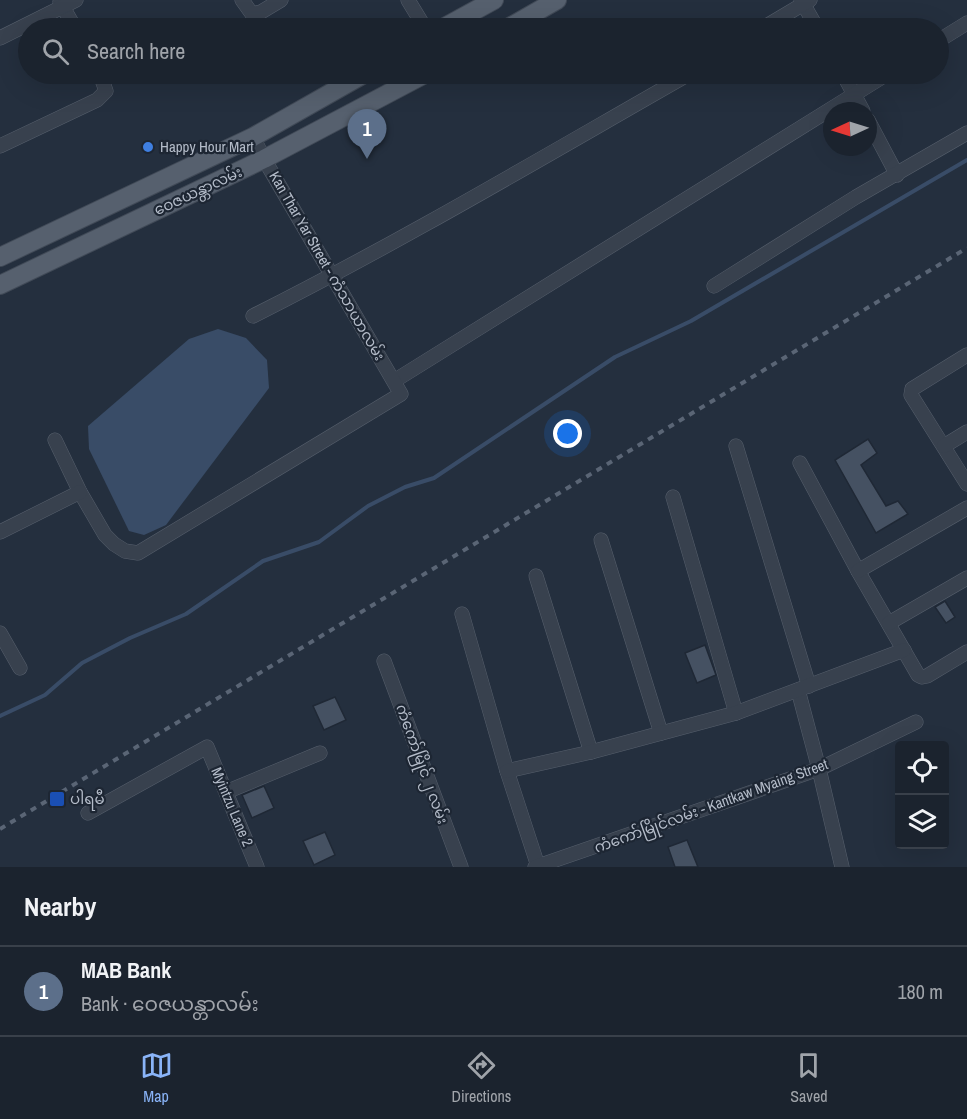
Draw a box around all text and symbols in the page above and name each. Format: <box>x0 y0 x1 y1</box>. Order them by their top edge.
search box <box>18 18 949 84</box>
icon: search <box>39 35 72 68</box>
text: Search here <box>87 36 185 66</box>
north arrow <box>823 102 877 156</box>
pin: 1 <box>348 110 386 159</box>
place label: Happy Hour Mart <box>160 136 254 157</box>
marker: Happy Hour Mart <box>141 140 155 154</box>
street label: ဝေဇယန္တာလမ်း <box>150 161 246 222</box>
street label: Kan Thar Yar Street - ကံသာယာလမ်း <box>264 167 390 364</box>
your location <box>553 419 582 448</box>
street label: ကံကော်မြိုင် ၂ လမ်း <box>389 701 454 827</box>
map controls <box>895 741 949 849</box>
button: locate <box>895 741 949 795</box>
street label: ကံကော်မြိုင်လမ်း - Kantkaw Myaing Street <box>591 753 832 860</box>
street label: Myintzu Lane 2 <box>206 764 259 850</box>
place label: ပါရမီ <box>70 788 105 811</box>
marker: ပါရမီ <box>48 790 66 808</box>
button: layers <box>895 795 949 849</box>
text: Nearby <box>24 889 96 924</box>
text: MAB Bank <box>81 955 171 985</box>
text: 1 <box>39 978 48 1005</box>
text: 180 m <box>897 978 943 1005</box>
text: Bank · ဝေဇယန္တာလမ်း <box>81 990 259 1017</box>
tab: Map <box>140 1049 173 1107</box>
tab: Directions <box>452 1049 511 1107</box>
tab: Saved <box>790 1049 828 1107</box>

